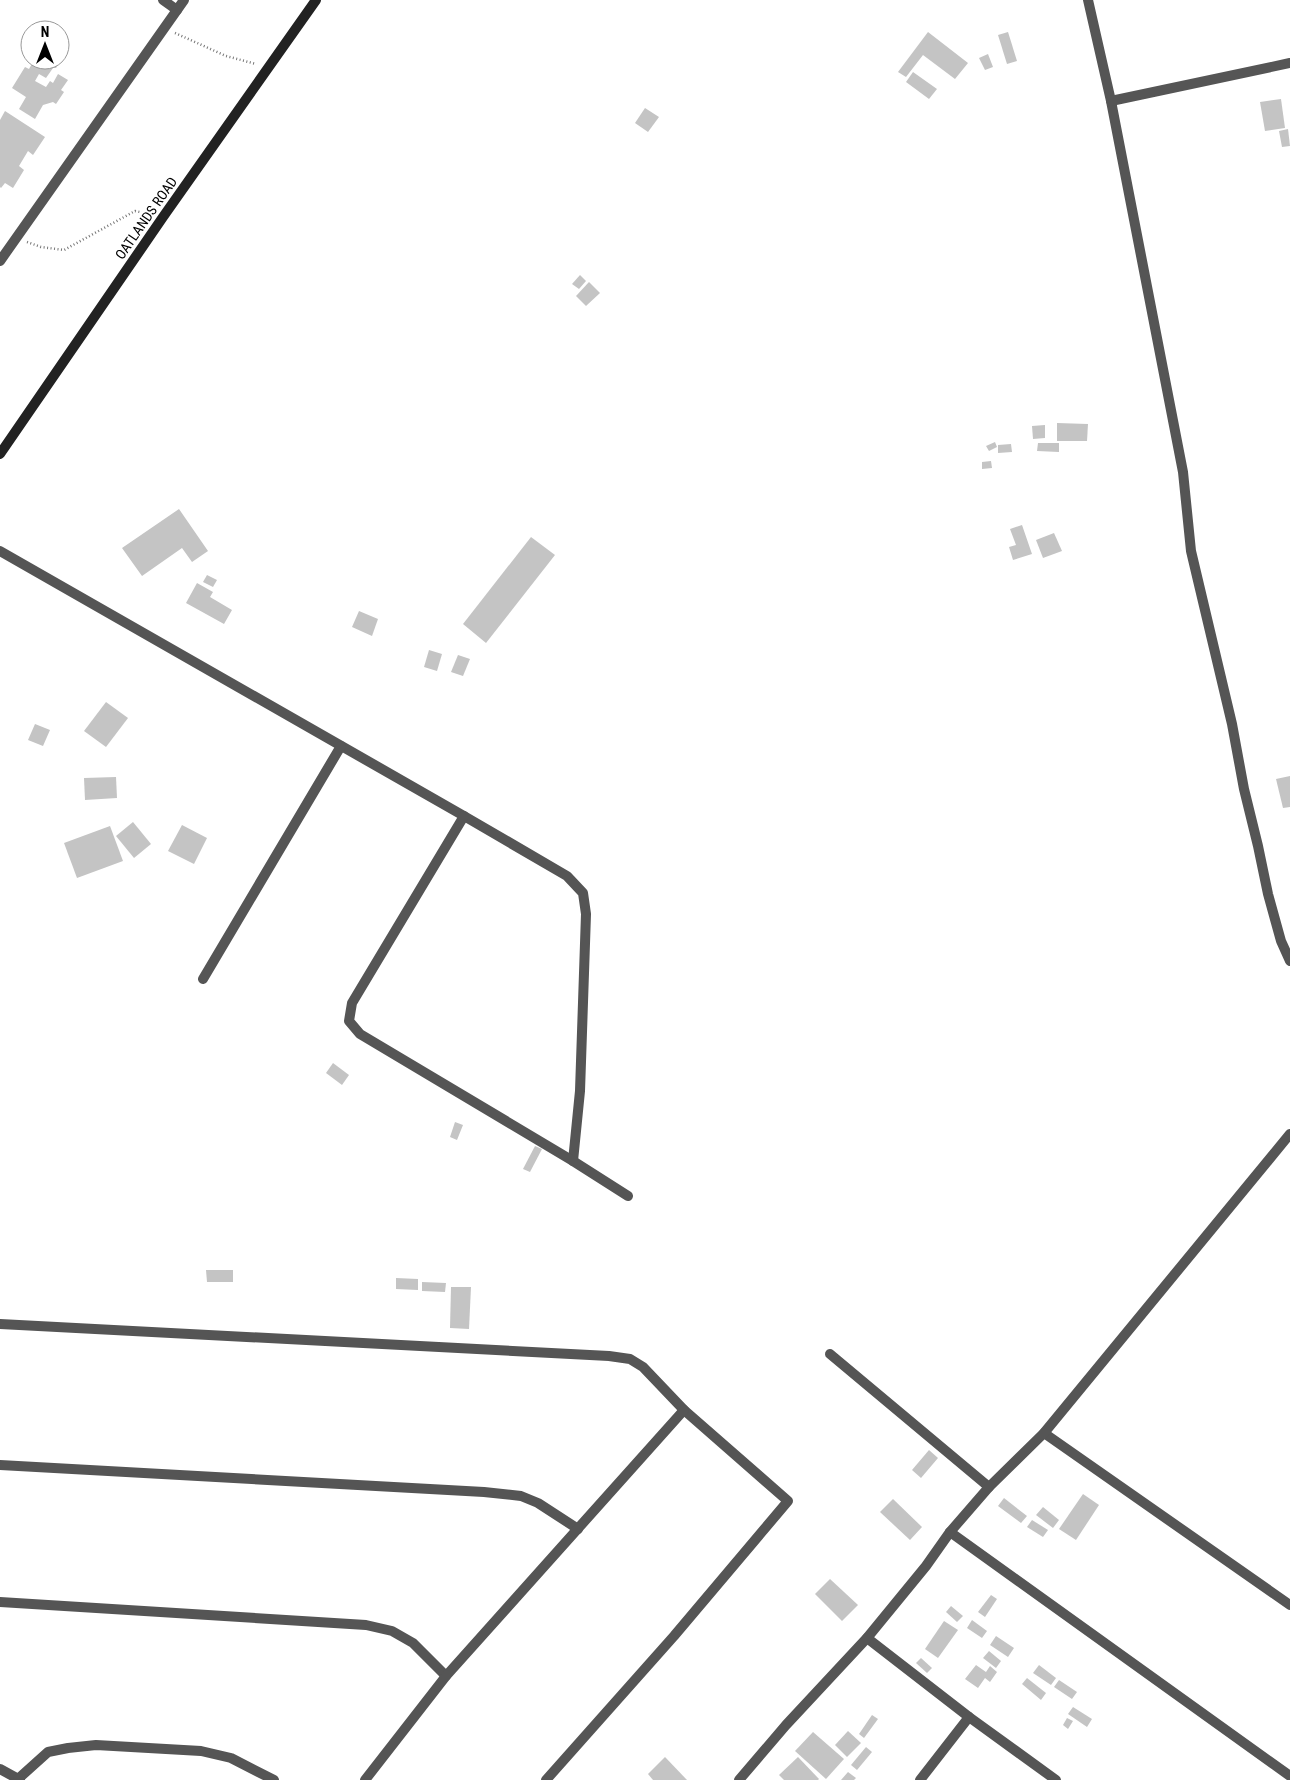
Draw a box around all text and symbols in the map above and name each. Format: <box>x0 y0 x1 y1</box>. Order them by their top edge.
north arrow <box>20 20 70 70</box>
text: N <box>41 24 49 40</box>
street label: OATLANDS ROAD <box>112 174 180 262</box>

